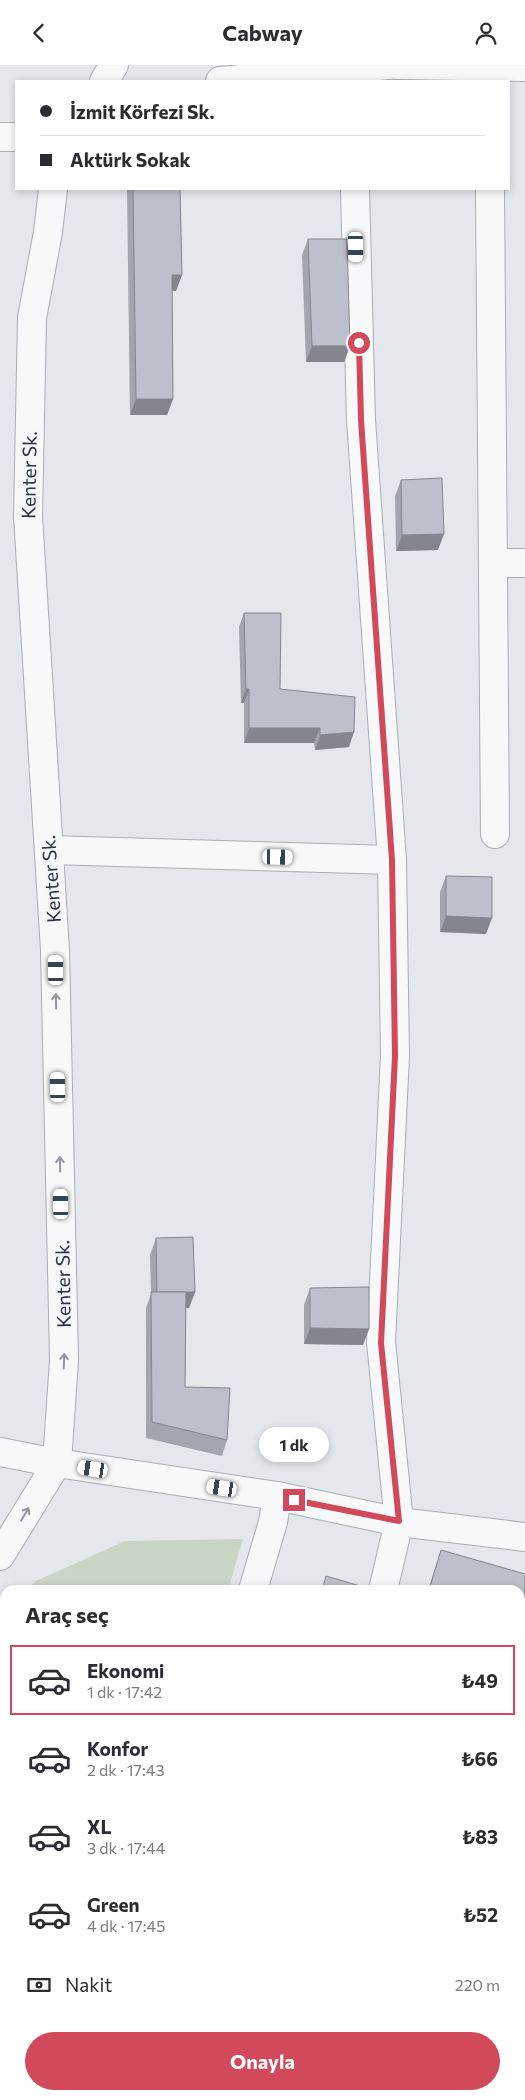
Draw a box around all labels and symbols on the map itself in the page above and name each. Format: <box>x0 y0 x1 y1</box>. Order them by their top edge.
car <box>348 232 363 262</box>
route start <box>348 332 370 354</box>
street label: Kenter Sk. <box>16 431 41 519</box>
street label: Kenter Sk. <box>36 834 65 924</box>
car <box>262 849 293 865</box>
car <box>48 955 63 985</box>
one-way arrow <box>52 993 61 1009</box>
car <box>50 1072 65 1102</box>
one-way arrow <box>55 1156 65 1172</box>
car <box>53 1189 68 1219</box>
street label: Kenter Sk. <box>50 1240 75 1328</box>
one-way arrow <box>59 1353 69 1370</box>
callout: 1 dk <box>259 1427 329 1463</box>
car <box>77 1459 108 1479</box>
car <box>206 1478 237 1498</box>
route end <box>283 1489 305 1511</box>
one-way arrow <box>21 1508 31 1522</box>

